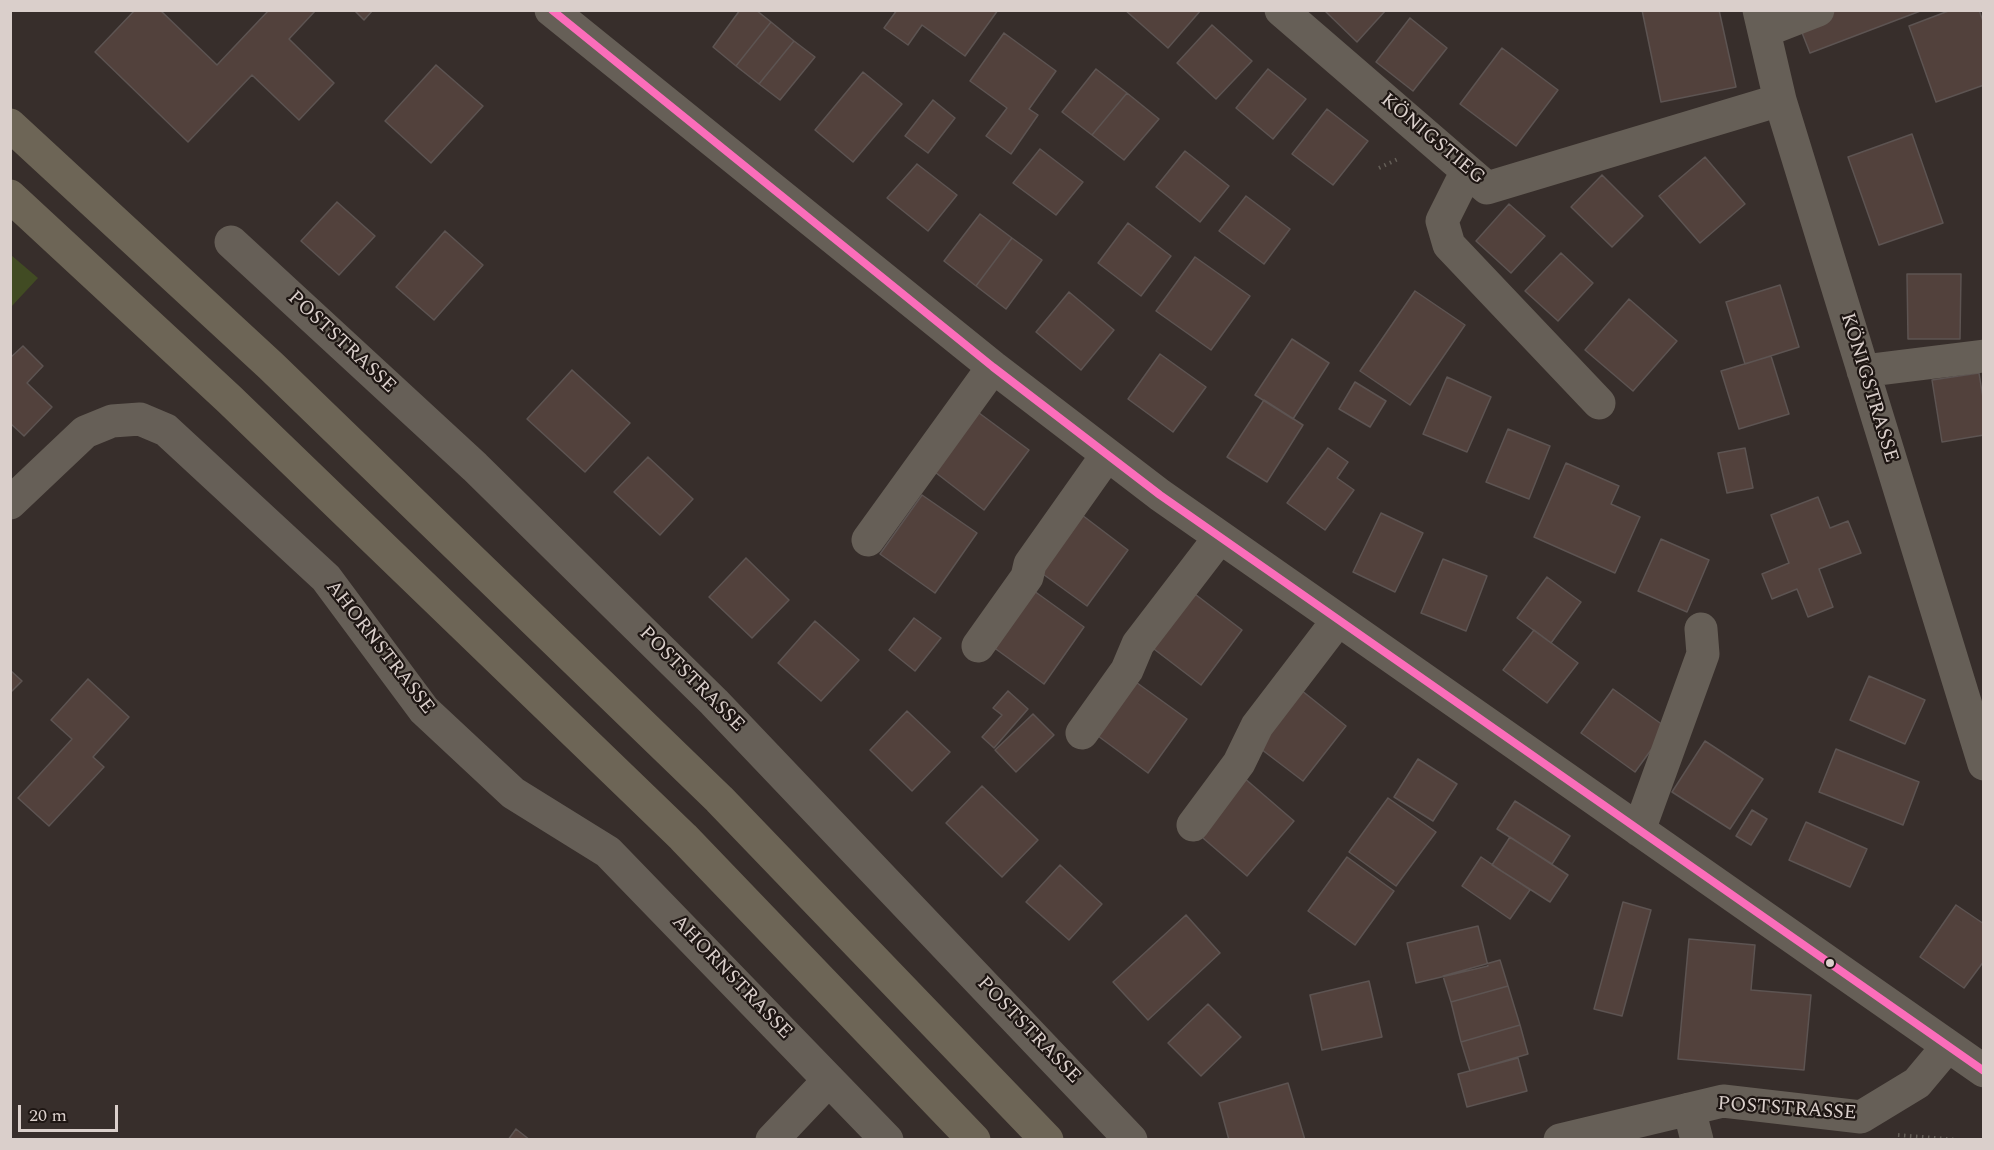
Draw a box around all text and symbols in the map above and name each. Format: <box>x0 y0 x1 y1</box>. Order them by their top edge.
street label: KÖNIGSTIEG <box>1375 89 1489 191</box>
street label: POSTSTRASSE <box>282 287 400 399</box>
street label: KÖNIGSTRASSE <box>1834 310 1902 466</box>
street label: AHORNSTRASSE <box>319 576 439 720</box>
street label: POSTSTRASSE <box>633 622 749 738</box>
street label: AHORNSTRASSE <box>666 911 796 1045</box>
unlabelled marker <box>1824 957 1836 969</box>
street label: POSTSTRASSE <box>971 972 1085 1090</box>
scale bar <box>21 1093 122 1131</box>
street label: POSTSTRASSE <box>1717 1093 1857 1127</box>
text: 20 m <box>29 1102 67 1129</box>

